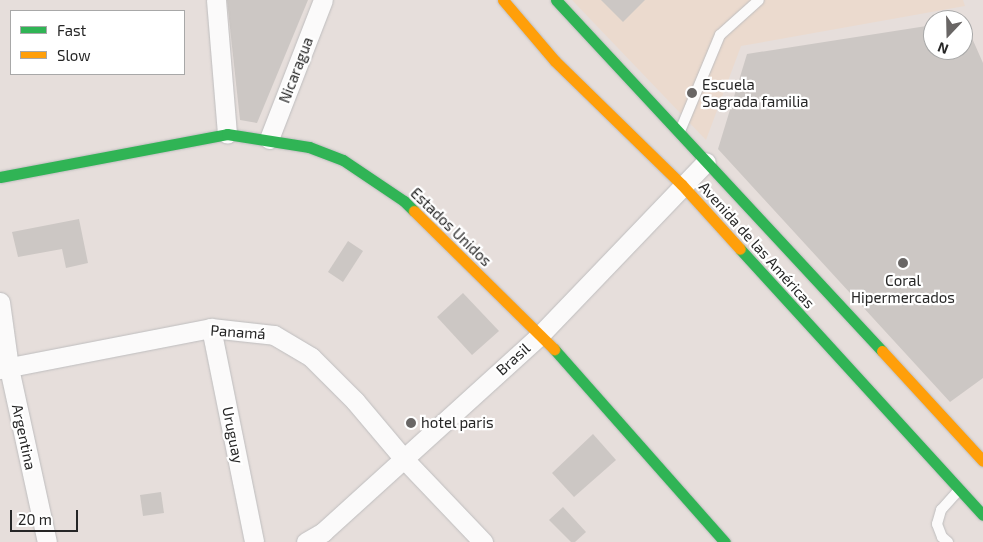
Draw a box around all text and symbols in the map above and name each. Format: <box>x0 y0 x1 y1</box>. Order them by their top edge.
legend <box>10 10 185 75</box>
north arrow <box>923 10 973 60</box>
text: Fast <box>57 21 86 39</box>
street label: Nicaragua <box>275 34 317 106</box>
text: N <box>935 39 951 58</box>
text: Slow <box>57 46 91 64</box>
place label: Escuela Sagrada familia <box>702 75 809 110</box>
marker: Escuela Sagrada familia <box>686 87 698 99</box>
street label: Avenida de las Américas <box>695 178 819 312</box>
street label: Estados Unidos <box>407 184 495 270</box>
marker: Coral Hipermercados <box>897 257 909 269</box>
place label: Coral Hipermercados <box>851 271 955 306</box>
street label: Panamá <box>210 321 266 343</box>
street label: Brasil <box>492 339 534 379</box>
street label: Argentina <box>8 402 40 472</box>
street label: Uruguay <box>219 405 247 465</box>
place label: hotel paris <box>421 414 494 432</box>
marker: hotel paris <box>405 417 417 429</box>
scale bar <box>12 500 80 532</box>
text: 20 m <box>18 510 52 528</box>

